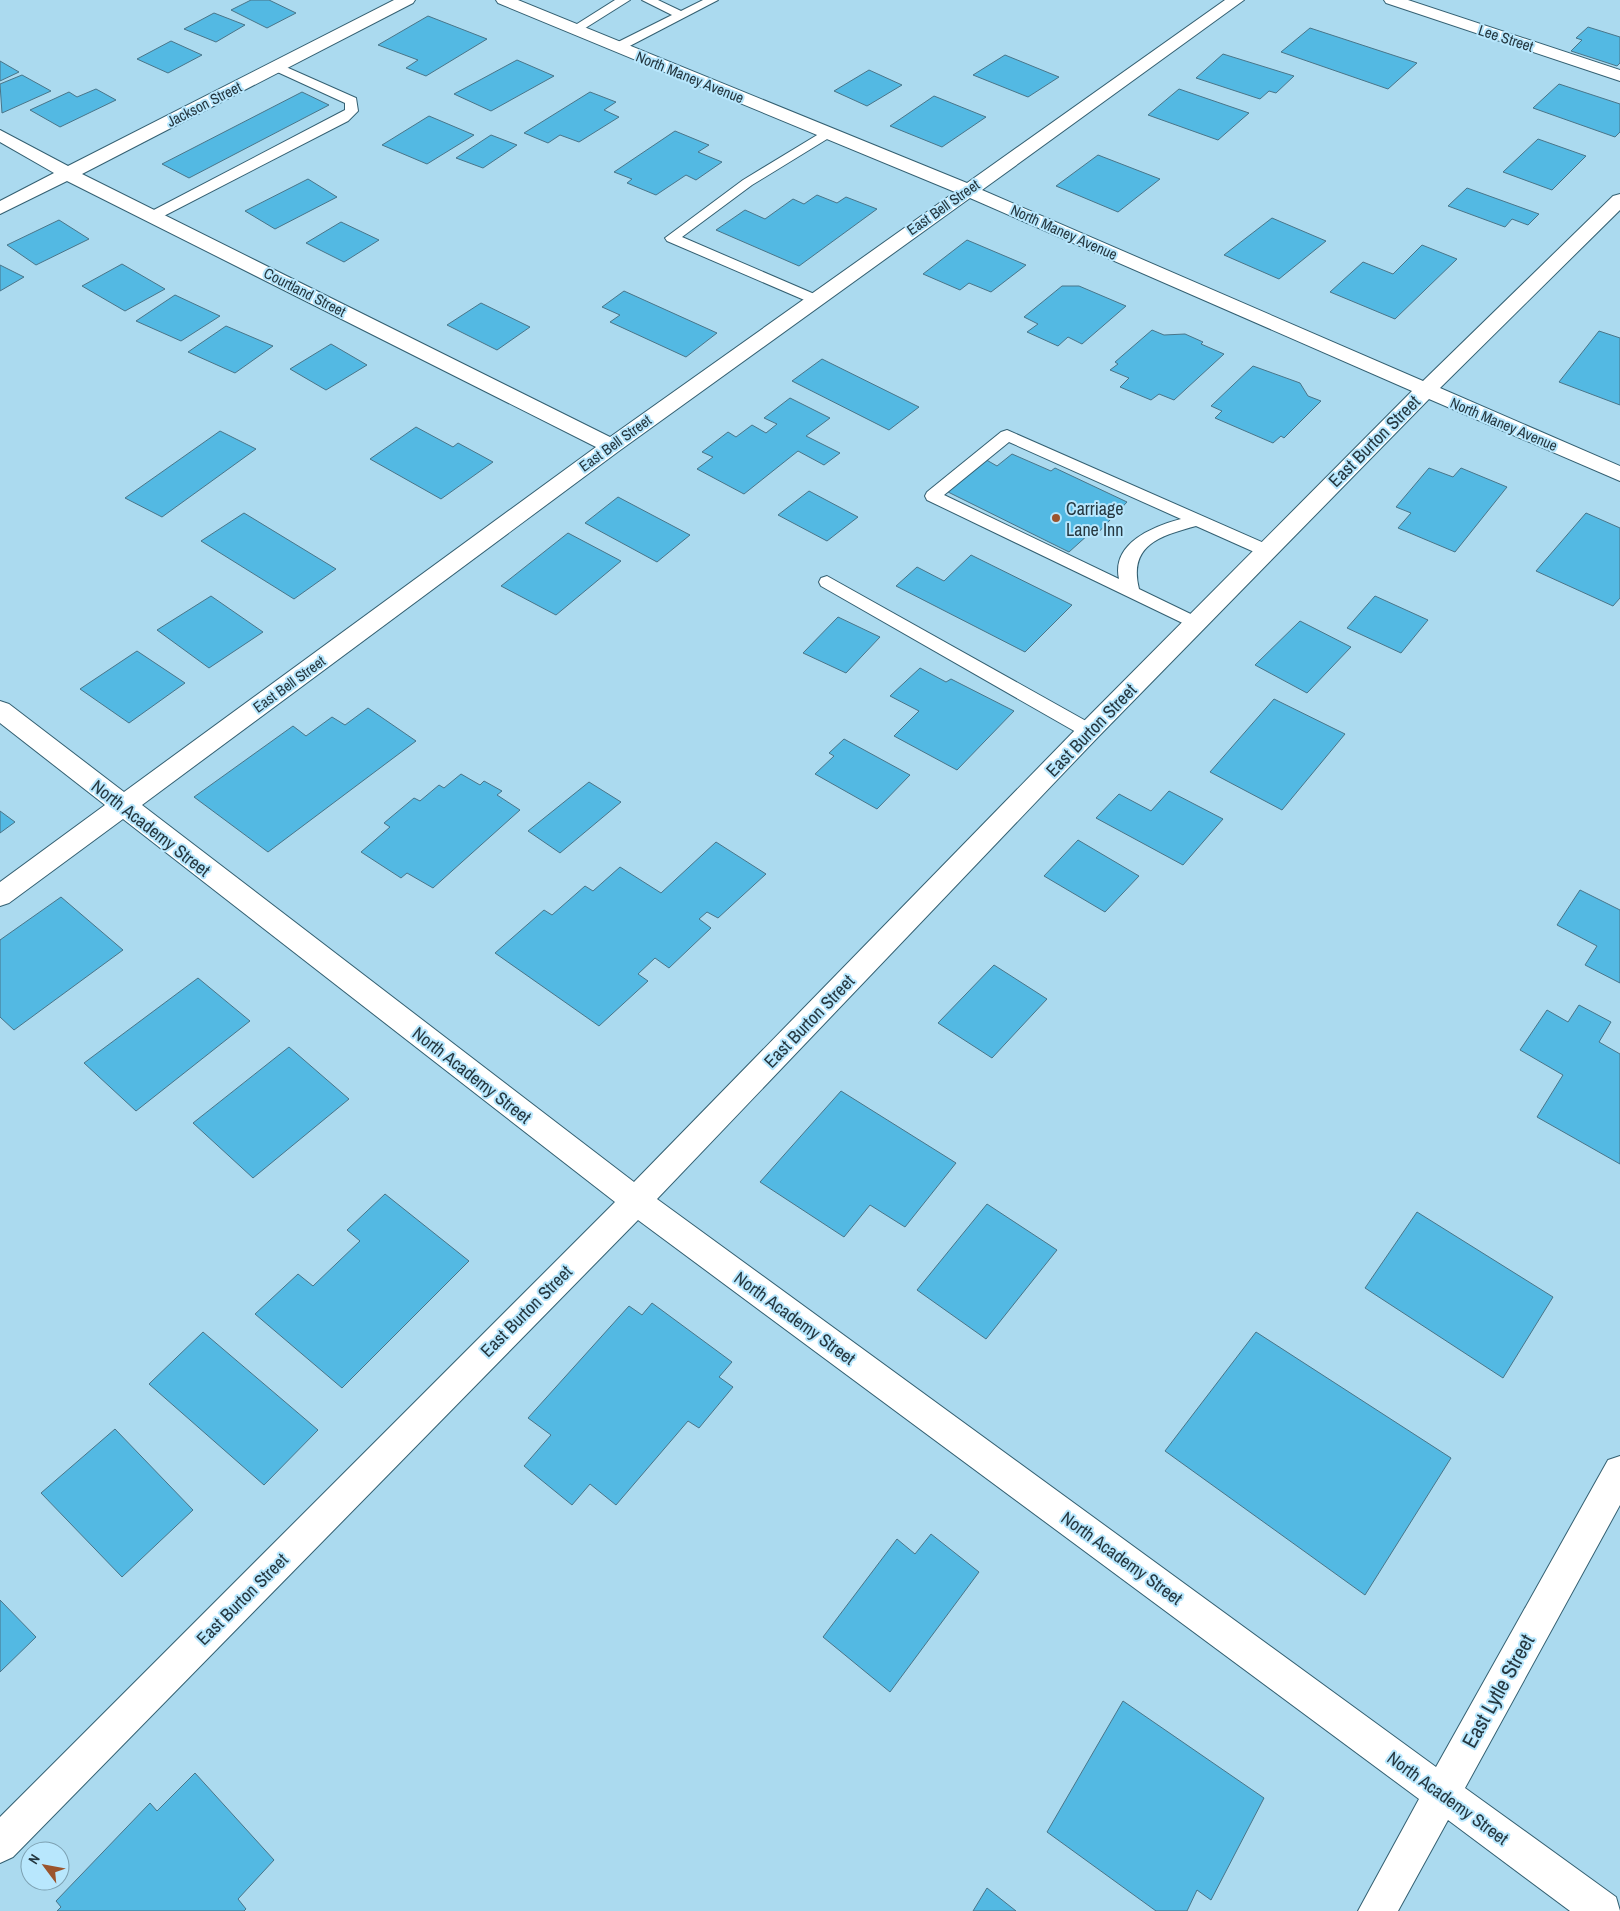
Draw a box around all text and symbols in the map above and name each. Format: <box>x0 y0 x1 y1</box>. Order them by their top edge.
street label: Lee Street <box>1476 19 1537 57</box>
street label: North Maney Avenue <box>633 46 747 108</box>
street label: Jackson Street <box>163 76 246 132</box>
street label: East Bell Street <box>902 174 984 240</box>
street label: North Maney Avenue <box>1007 199 1121 265</box>
street label: Courtland Street <box>260 262 350 322</box>
street label: East Burton Street <box>1323 390 1425 492</box>
street label: North Maney Avenue <box>1447 392 1561 456</box>
street label: East Bell Street <box>575 409 656 476</box>
place label: Carriage Lane Inn <box>1066 496 1123 542</box>
marker: Carriage Lane Inn <box>1050 512 1062 524</box>
street label: East Bell Street <box>249 650 330 717</box>
street label: East Burton Street <box>1040 678 1142 782</box>
street label: North Academy Street <box>86 774 216 882</box>
street label: East Burton Street <box>758 969 860 1073</box>
street label: North Academy Street <box>407 1021 537 1129</box>
street label: East Burton Street <box>475 1260 577 1362</box>
street label: North Academy Street <box>729 1265 861 1371</box>
street label: North Academy Street <box>1056 1505 1188 1611</box>
street label: East Burton Street <box>191 1548 293 1650</box>
street label: East Lytle Street <box>1455 1629 1541 1753</box>
street label: North Academy Street <box>1382 1745 1514 1851</box>
north arrow <box>20 1841 70 1891</box>
text: N <box>24 1851 44 1867</box>

